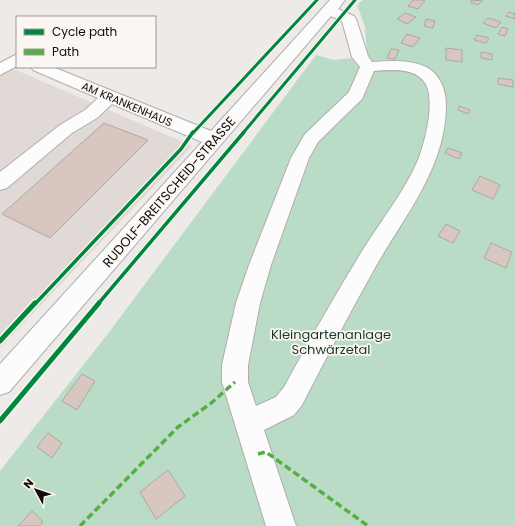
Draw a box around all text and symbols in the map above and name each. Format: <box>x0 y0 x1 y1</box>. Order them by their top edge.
legend <box>16 16 156 68</box>
text: Cycle path <box>52 23 117 40</box>
text: Path <box>52 43 79 60</box>
street label: AM KRANKENHAUS <box>79 78 175 130</box>
street label: RUDOLF-BREITSCHEID-STRASSE <box>98 112 240 272</box>
park label: Kleingartenanlage Schwärzetal <box>271 325 391 359</box>
north arrow <box>16 470 56 510</box>
text: N <box>20 475 37 492</box>

